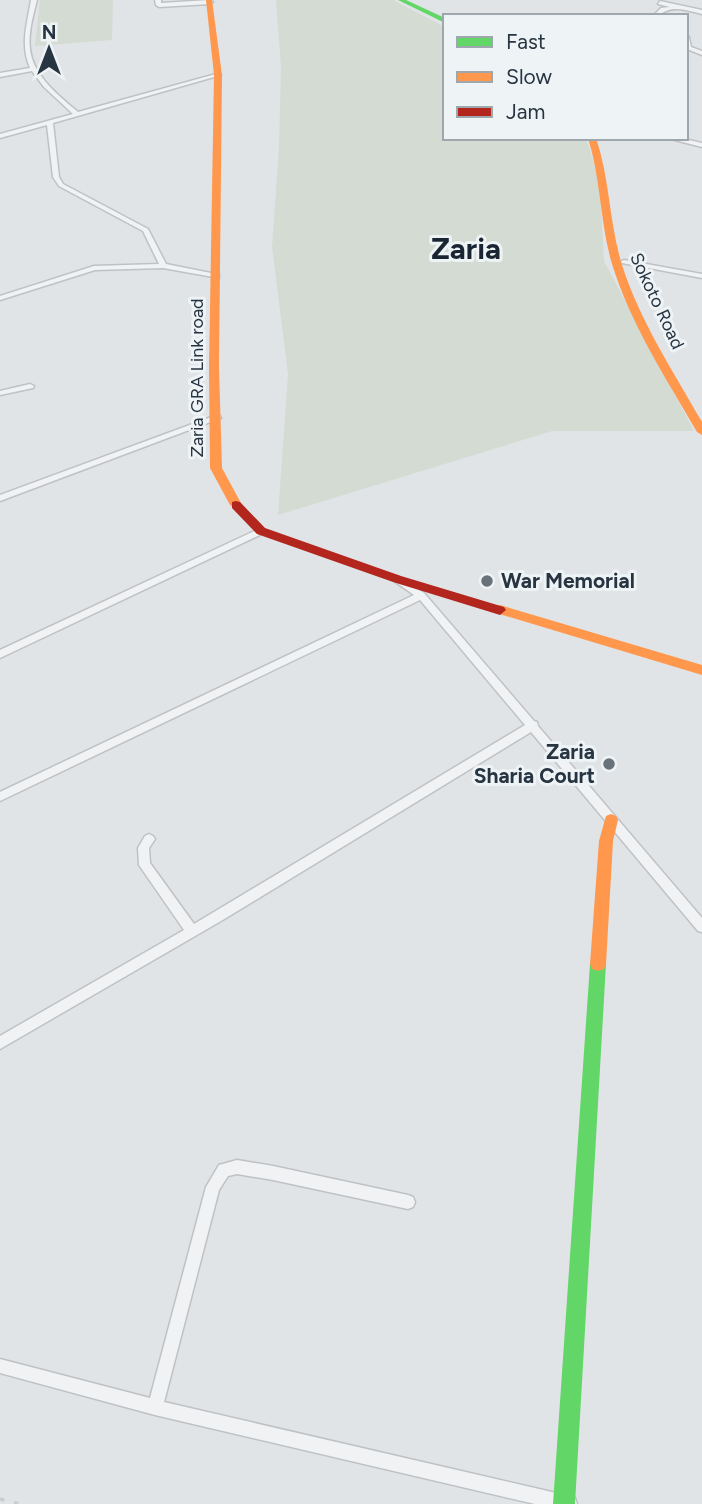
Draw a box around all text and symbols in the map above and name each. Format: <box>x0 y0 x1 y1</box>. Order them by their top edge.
north arrow <box>14 14 84 84</box>
legend <box>443 14 688 140</box>
text: N <box>42 21 56 44</box>
text: Fast <box>506 29 546 54</box>
text: Slow <box>506 64 552 89</box>
text: Jam <box>506 99 545 124</box>
district label: Zaria <box>431 230 501 267</box>
street label: Sokoto Road <box>625 249 689 353</box>
street label: Zaria GRA Link road <box>186 298 208 458</box>
place label: War Memorial <box>501 568 635 593</box>
marker: War Memorial <box>479 573 495 589</box>
place label: Zaria Sharia Court <box>474 739 595 788</box>
marker: Zaria Sharia Court <box>601 756 617 772</box>

